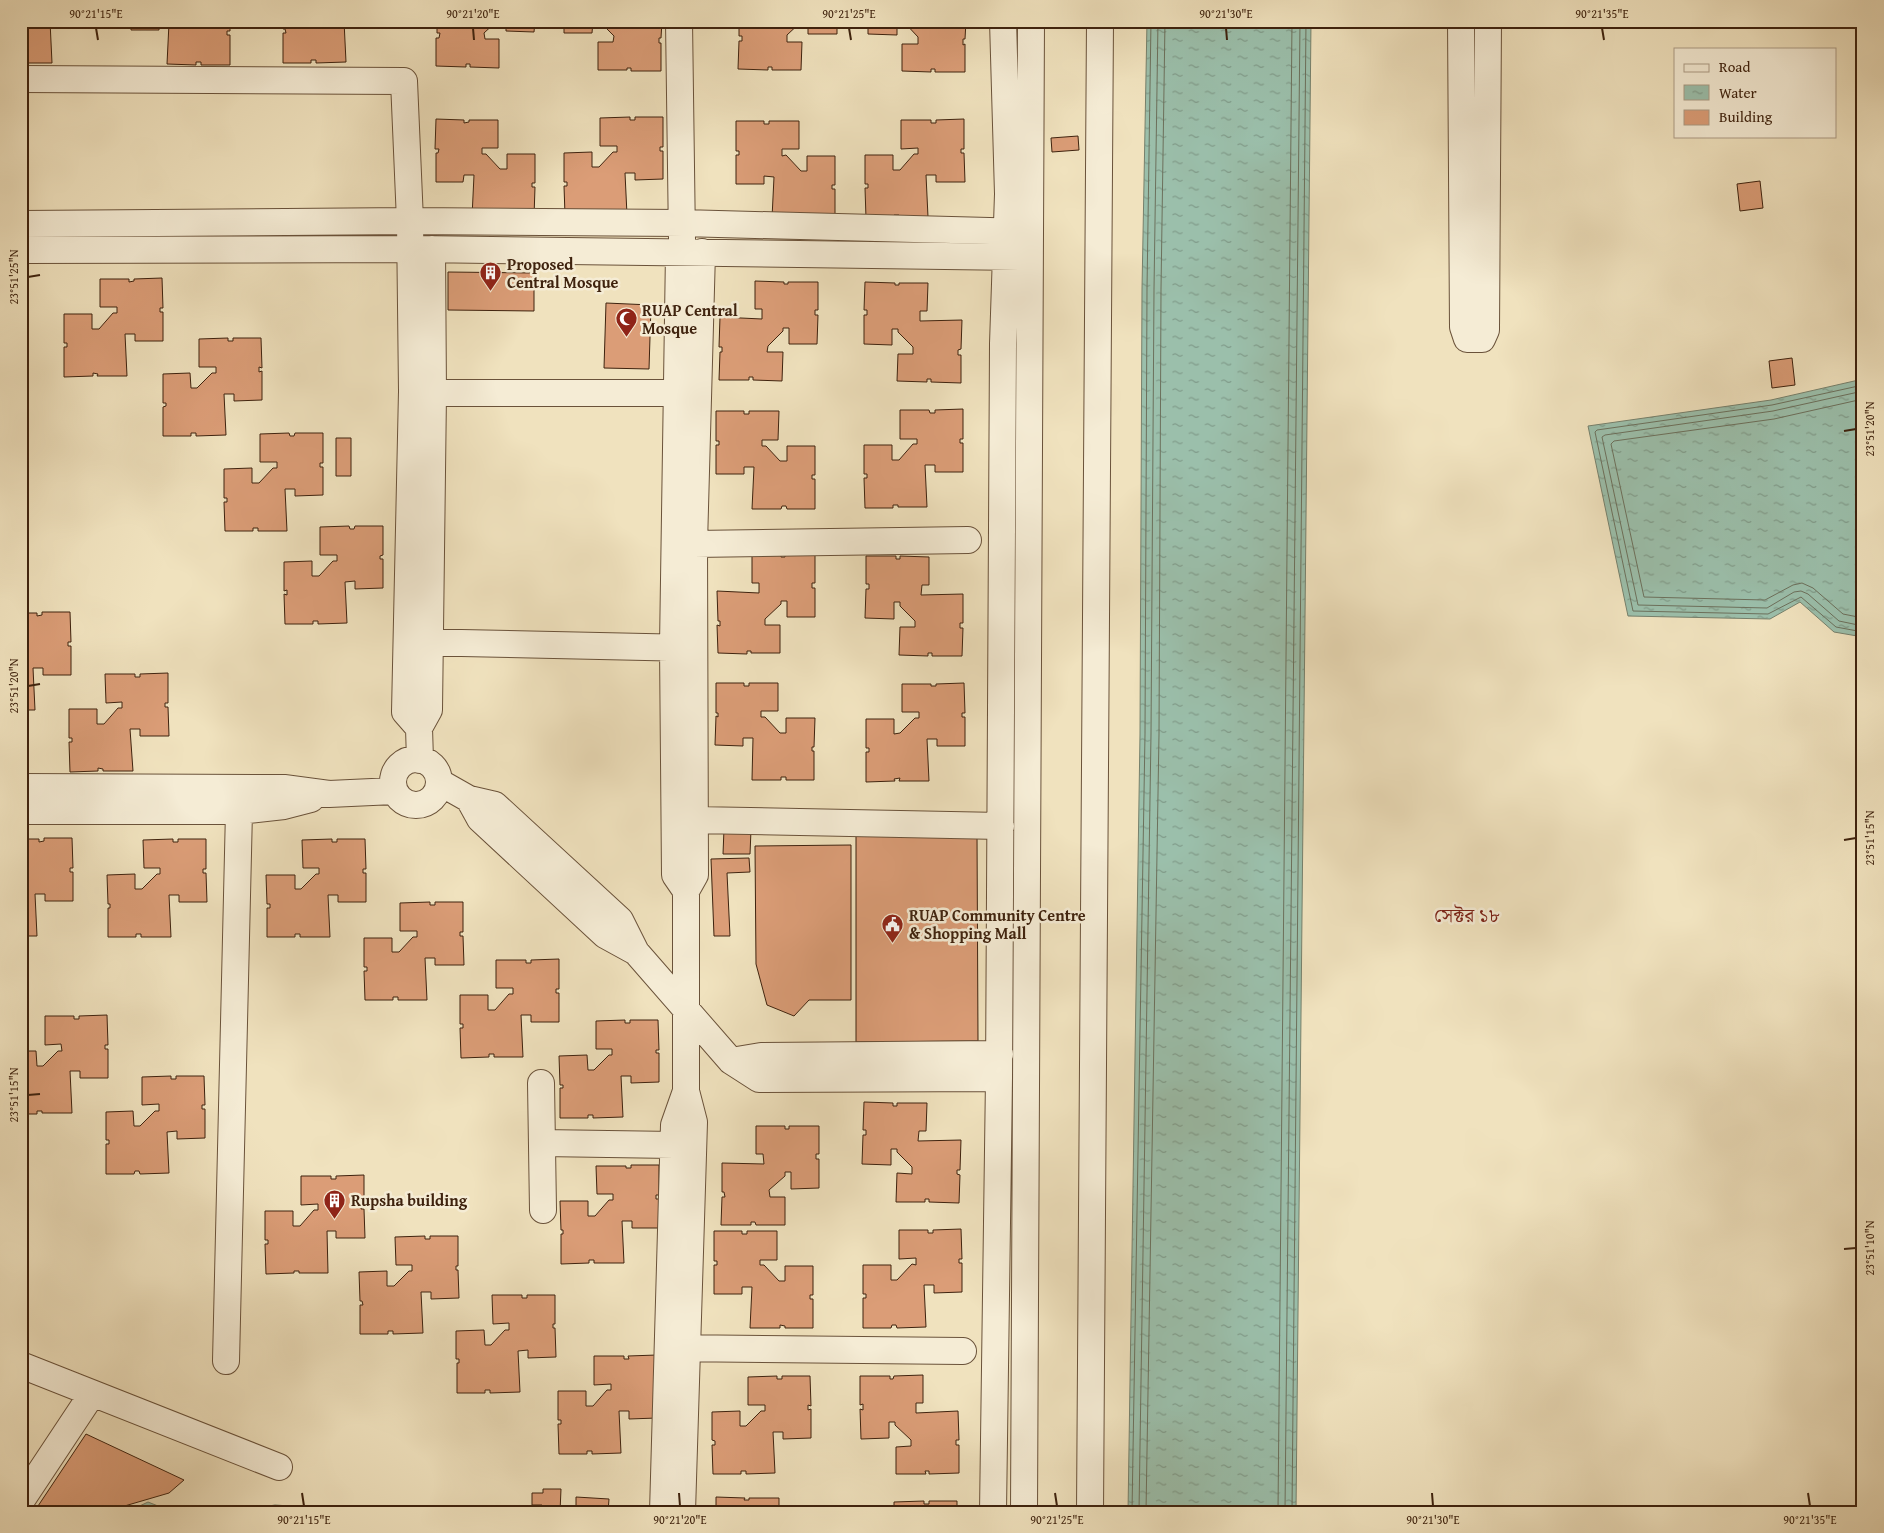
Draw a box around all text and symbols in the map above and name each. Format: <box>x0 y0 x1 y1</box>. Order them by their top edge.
text: 90°21'15"E <box>69 5 123 22</box>
text: 90°21'20"E <box>446 5 500 22</box>
text: 90°21'25"E <box>822 5 876 22</box>
text: 90°21'30"E <box>1199 5 1253 22</box>
text: 90°21'35"E <box>1575 5 1629 22</box>
legend <box>1674 48 1836 138</box>
text: Road <box>1719 56 1750 77</box>
text: Water <box>1719 82 1757 103</box>
text: Building <box>1719 106 1773 127</box>
text: 23°51'25"N <box>5 249 22 305</box>
place label: Proposed Central Mosque <box>507 252 619 294</box>
building icon: Proposed Central Mosque <box>479 261 503 292</box>
place label: RUAP Central Mosque <box>642 298 738 340</box>
mosque icon: RUAP Central Mosque <box>614 307 638 338</box>
text: 23°51'20"N <box>1861 401 1878 457</box>
text: 23°51'20"N <box>5 658 22 714</box>
text: 23°51'15"N <box>1861 810 1878 866</box>
district label: সেক্টর ১৮ <box>1434 901 1500 929</box>
place label: RUAP Community Centre & Shopping Mall <box>909 903 1086 945</box>
public building icon: RUAP Community Centre & Shopping Mall <box>881 912 905 943</box>
text: 23°51'15"N <box>5 1067 22 1123</box>
building icon: Rupsha building <box>323 1188 347 1219</box>
place label: Rupsha building <box>351 1188 468 1212</box>
text: 23°51'10"N <box>1861 1220 1878 1276</box>
text: 90°21'15"E <box>277 1511 331 1528</box>
text: 90°21'20"E <box>653 1511 707 1528</box>
text: 90°21'25"E <box>1030 1511 1084 1528</box>
text: 90°21'30"E <box>1406 1511 1460 1528</box>
text: 90°21'35"E <box>1783 1511 1837 1528</box>

